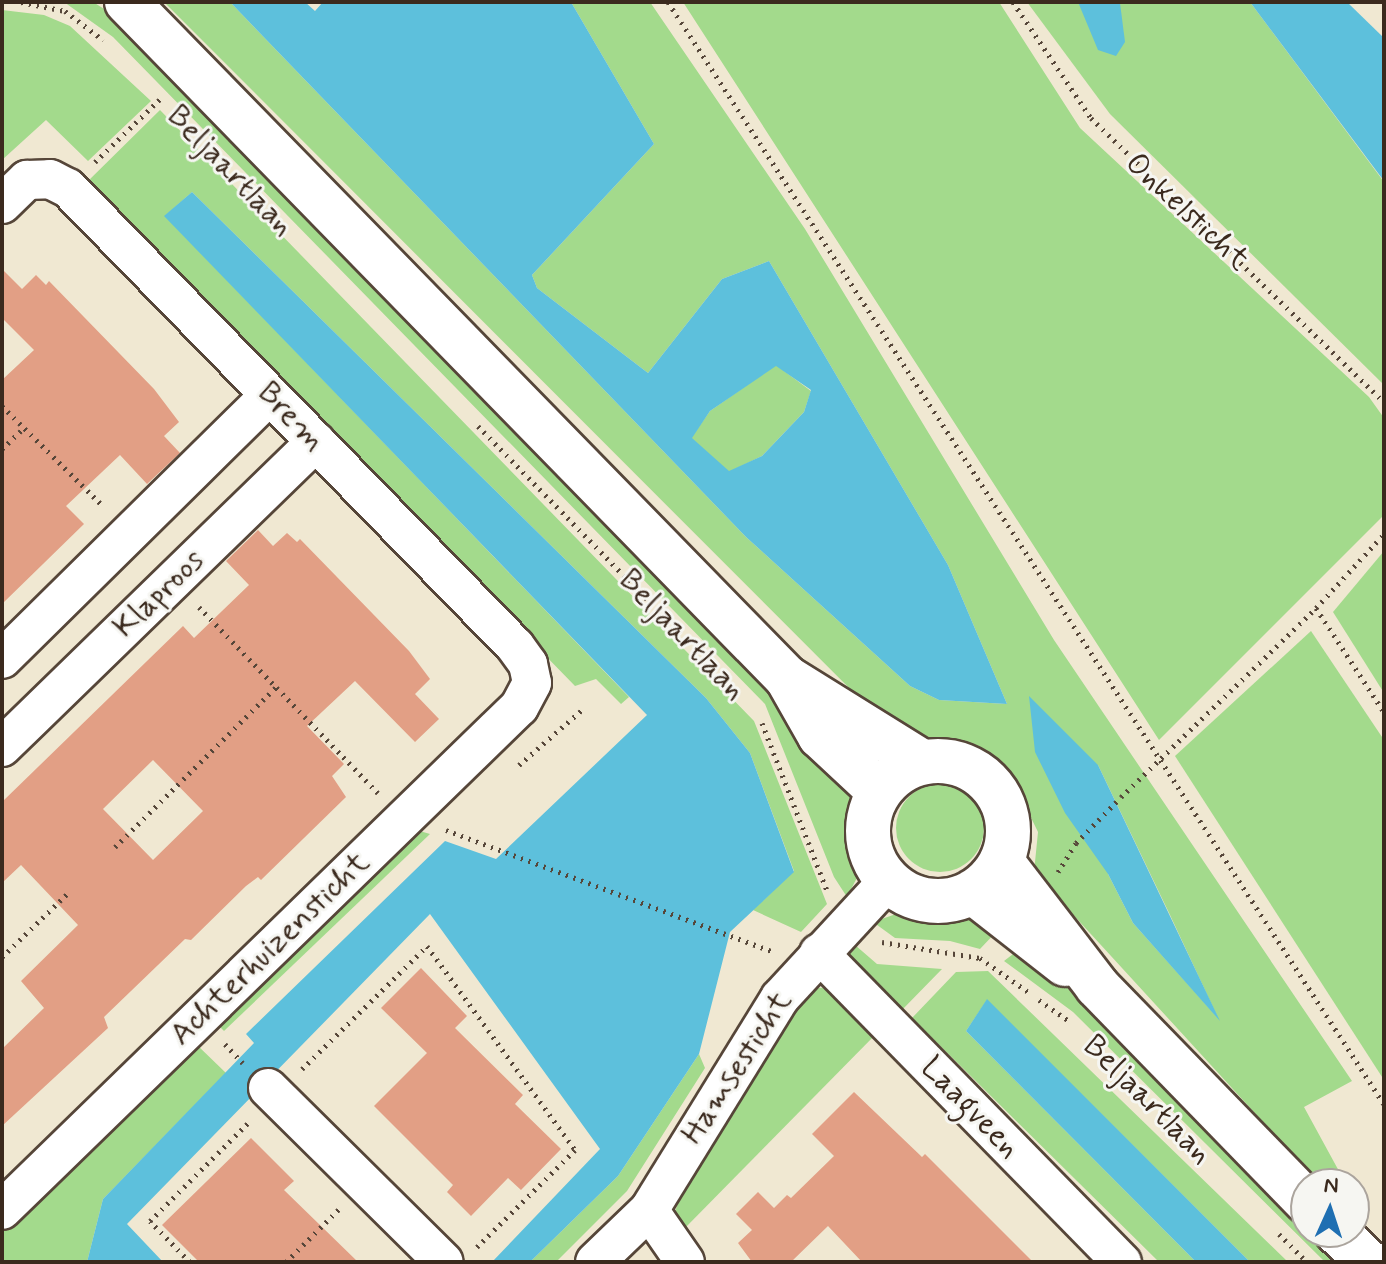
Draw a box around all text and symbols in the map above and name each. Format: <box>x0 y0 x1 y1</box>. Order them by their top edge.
street label: Beljaartlaan <box>158 97 302 245</box>
street label: Onkelsticht <box>1117 145 1257 279</box>
street label: Brem <box>249 374 333 460</box>
street label: Klaproos <box>106 542 212 646</box>
street label: Beljaartlaan <box>610 561 754 709</box>
street label: Achterhuizensticht <box>162 844 378 1054</box>
street label: Hamsesticht <box>673 984 801 1152</box>
street label: Beljaartlaan <box>1074 1027 1220 1173</box>
street label: Laagveen <box>912 1049 1028 1167</box>
north arrow <box>1290 1168 1370 1248</box>
text: N <box>1323 1172 1339 1200</box>

